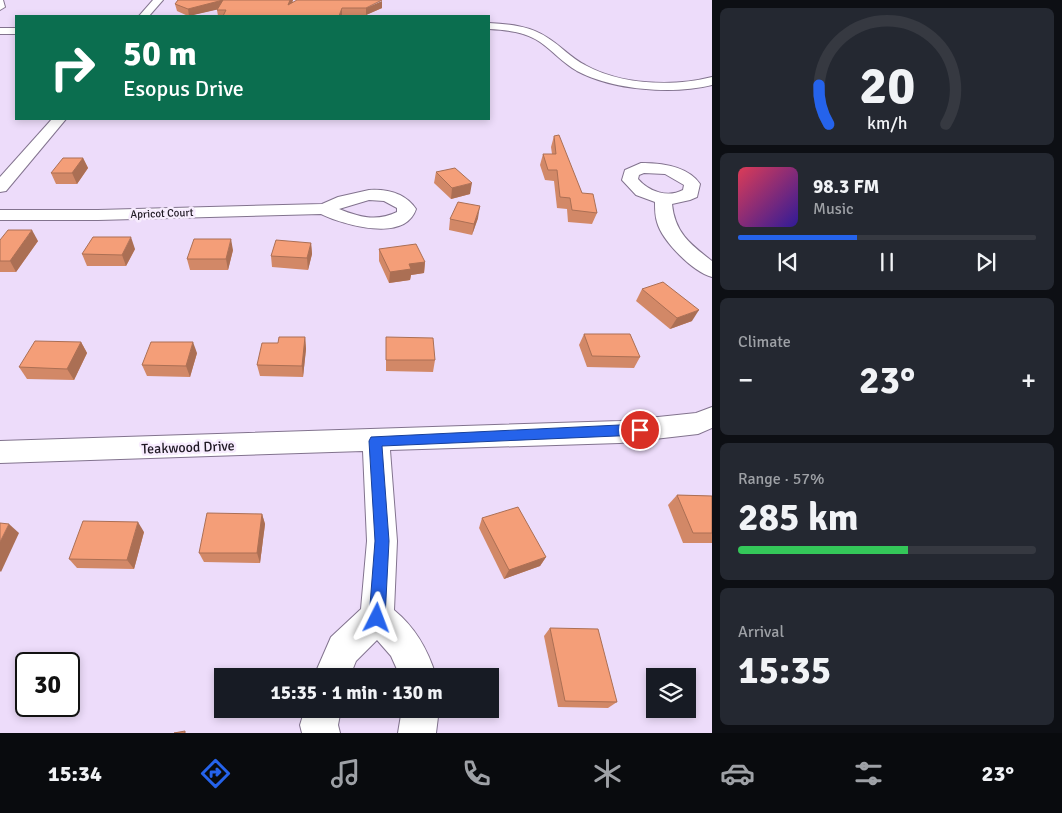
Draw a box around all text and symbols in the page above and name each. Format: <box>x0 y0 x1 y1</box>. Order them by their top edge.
text: 50 m <box>123 32 197 75</box>
icon: right <box>40 35 105 100</box>
text: 20 <box>859 54 915 118</box>
text: Esopus Drive <box>123 75 244 102</box>
text: km/h <box>867 112 907 134</box>
text: 98.3 FM <box>813 175 879 199</box>
text: Music <box>813 199 854 219</box>
street label: Apricot Court <box>130 206 194 221</box>
icon: previous <box>774 248 802 276</box>
icon: pause <box>873 248 901 276</box>
icon: next <box>972 248 1000 276</box>
text: Climate <box>738 332 791 352</box>
text: 23° <box>859 357 915 404</box>
text: − <box>738 363 753 397</box>
text: + <box>1021 363 1036 397</box>
pin <box>619 409 661 451</box>
icon: arrive <box>626 416 654 444</box>
street label: Teakwood Drive <box>141 437 235 458</box>
text: Range · 57% <box>738 469 824 489</box>
text: 285 km <box>738 494 859 541</box>
position arrow <box>350 591 402 643</box>
text: Arrival <box>738 622 784 642</box>
text: 15:35 <box>738 647 831 694</box>
speed limit sign: 30 <box>15 652 80 717</box>
map controls <box>646 668 696 718</box>
button: layers <box>646 668 696 718</box>
text: 15:35 · 1 min · 130 m <box>270 681 443 705</box>
icon: directions <box>198 756 233 791</box>
icon: music <box>328 756 363 791</box>
icon: phone <box>459 756 494 791</box>
icon: climate <box>590 756 625 791</box>
icon: car <box>720 756 755 791</box>
icon: filters <box>851 756 886 791</box>
text: 15:34 <box>48 760 102 787</box>
text: 23° <box>982 760 1014 787</box>

